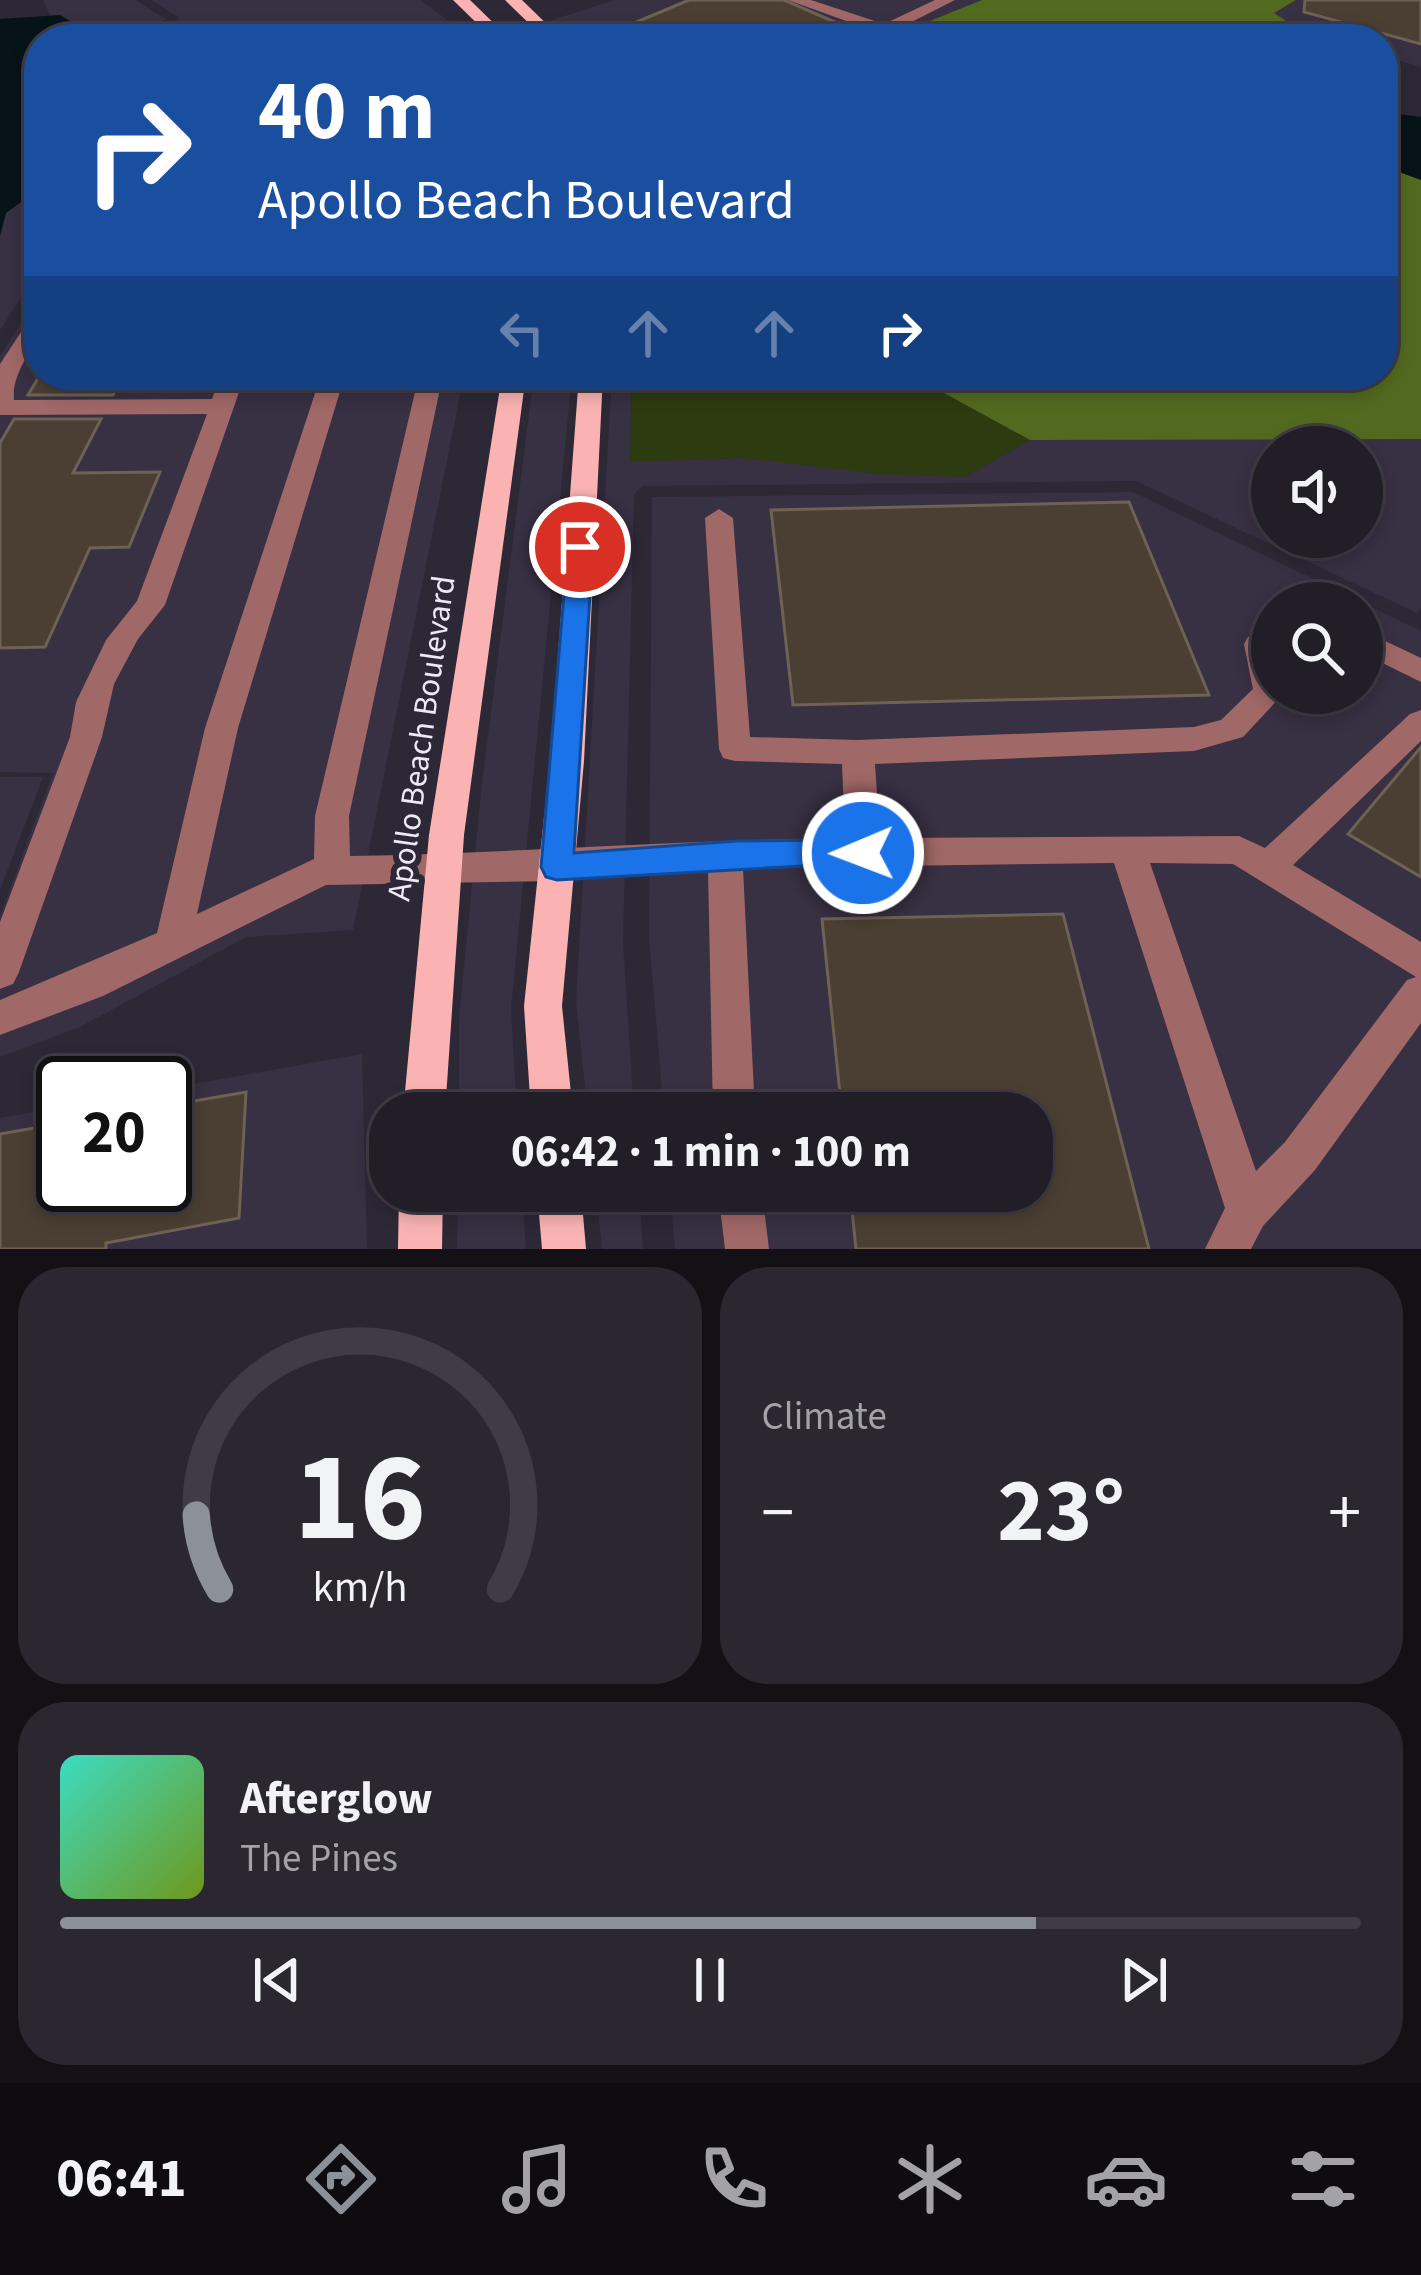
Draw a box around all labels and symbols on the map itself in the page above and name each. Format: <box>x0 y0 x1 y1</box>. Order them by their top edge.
pin <box>529 496 631 598</box>
street label: Apollo Beach Boulevard <box>375 573 468 904</box>
position arrow <box>800 790 926 916</box>
speed limit sign: 20 <box>36 1056 192 1212</box>

